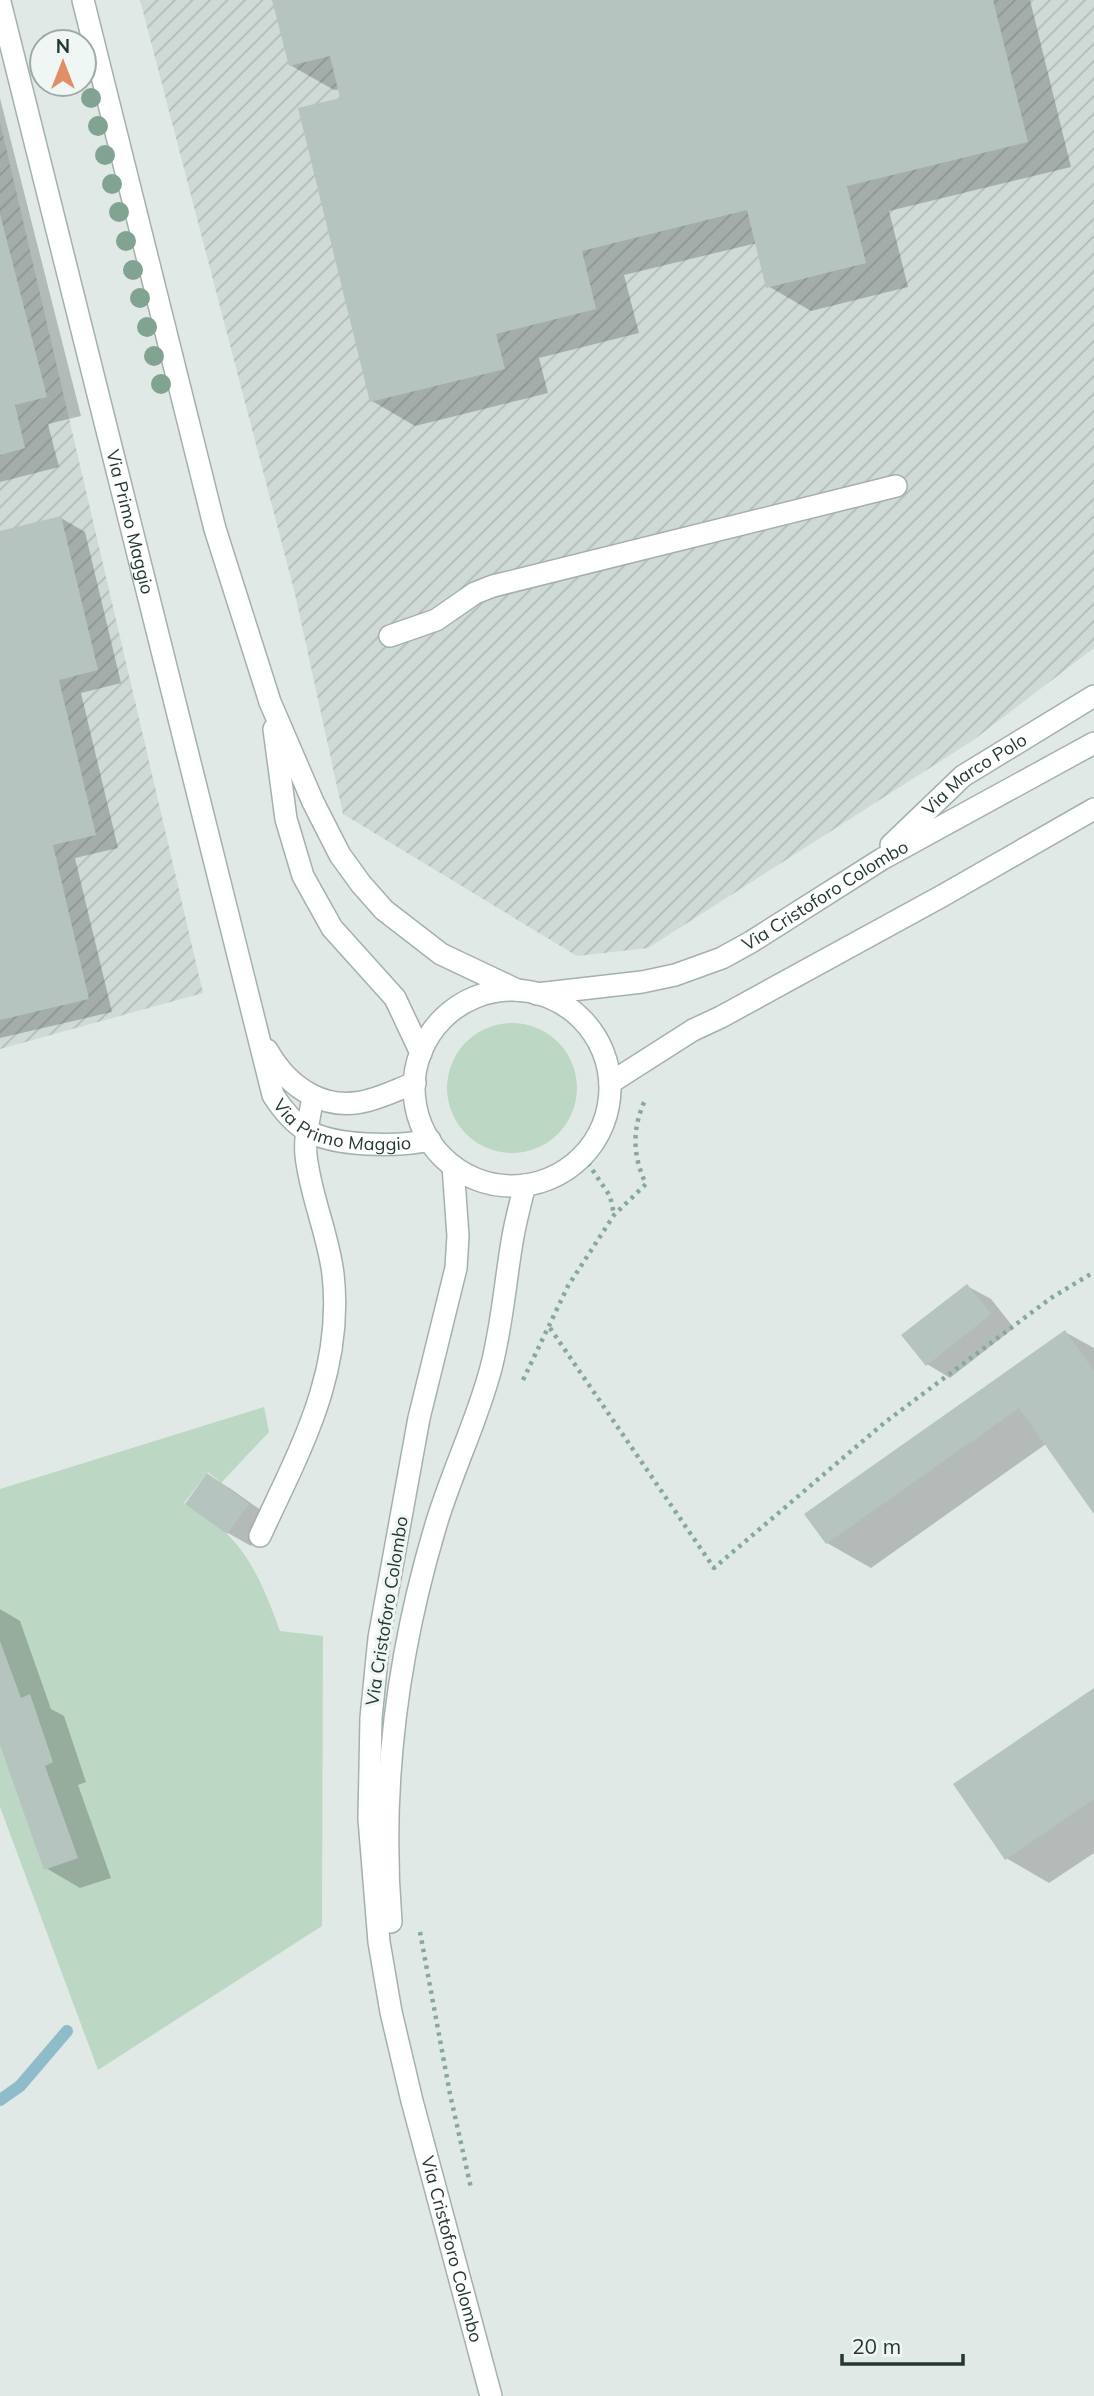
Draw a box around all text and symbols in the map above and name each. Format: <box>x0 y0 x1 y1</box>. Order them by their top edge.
north arrow <box>28 28 98 98</box>
text: N <box>56 34 70 58</box>
street label: Via Primo Maggio <box>101 447 159 597</box>
street label: Via Marco Polo <box>917 728 1031 820</box>
street label: Via Cristoforo Colombo <box>738 835 912 956</box>
street label: Via Primo Maggio <box>268 1094 412 1155</box>
street label: Via Cristoforo Colombo <box>360 1514 413 1707</box>
street label: Via Cristoforo Colombo <box>416 2153 488 2345</box>
scale bar <box>842 2322 963 2366</box>
text: 20 m <box>852 2333 901 2359</box>

